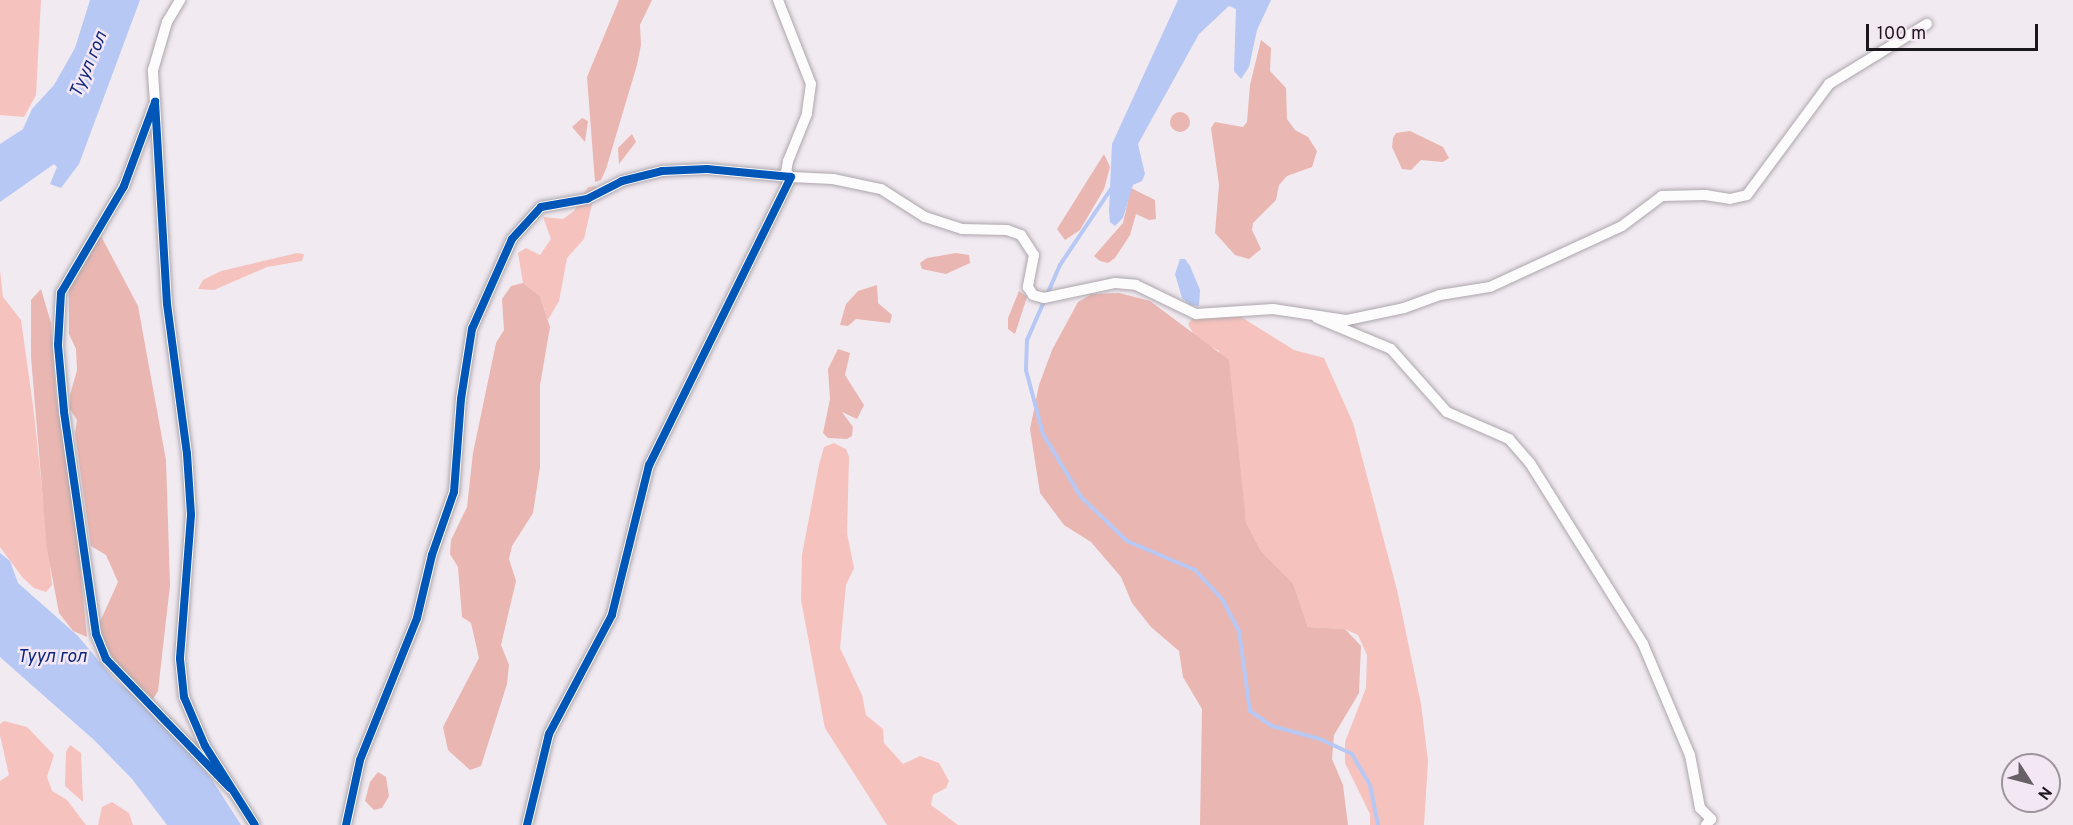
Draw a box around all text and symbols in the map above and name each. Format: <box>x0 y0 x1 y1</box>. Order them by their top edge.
scale bar <box>1869 12 2042 50</box>
text: 100 m <box>1877 23 1926 46</box>
water label: Туул гол <box>66 29 114 101</box>
water label: Туул гол <box>17 647 87 669</box>
north arrow <box>2001 753 2061 813</box>
text: N <box>2032 782 2055 803</box>

